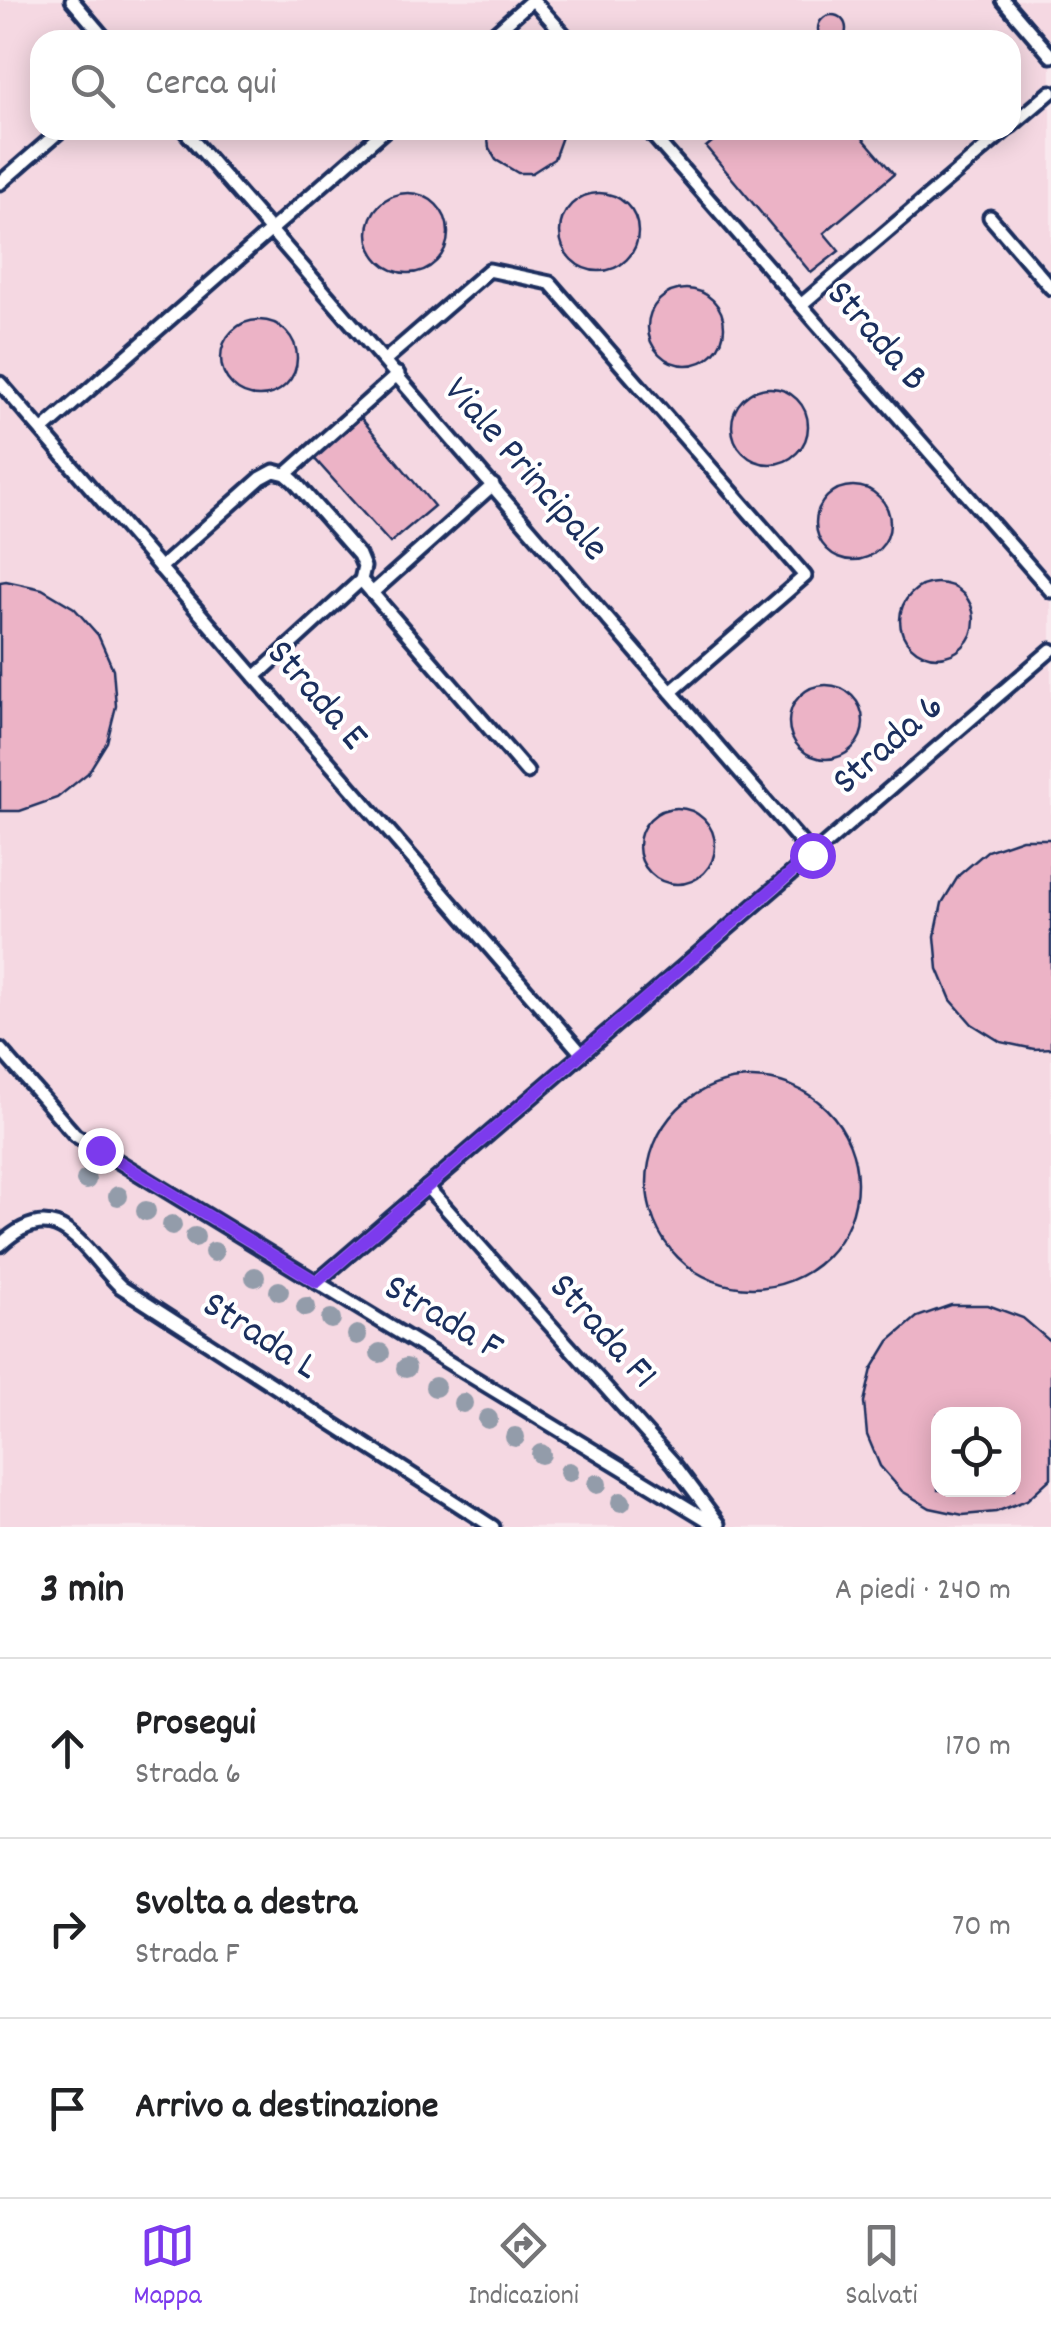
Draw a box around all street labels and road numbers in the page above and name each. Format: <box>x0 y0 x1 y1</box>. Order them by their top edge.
street label: Strada B <box>810 270 940 406</box>
street label: Viale Principale <box>428 366 620 576</box>
street label: Strada E <box>251 629 379 765</box>
street label: Strada 6 <box>821 681 959 811</box>
street label: Strada F <box>371 1262 513 1378</box>
street label: Strada F1 <box>533 1262 669 1404</box>
street label: Strada L <box>189 1279 329 1397</box>

